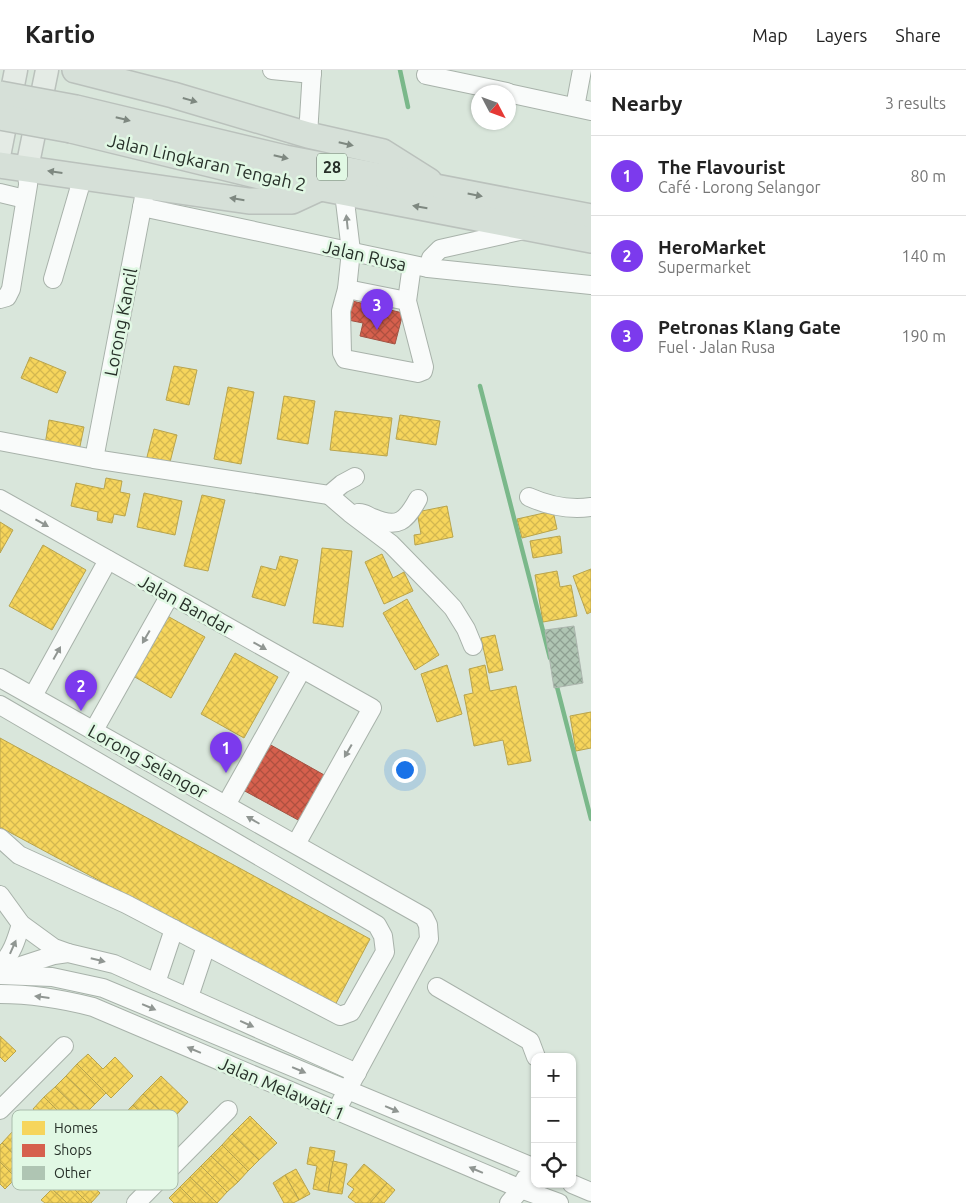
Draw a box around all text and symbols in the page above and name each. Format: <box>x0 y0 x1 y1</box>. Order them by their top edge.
text: Kartio <box>25 21 95 48</box>
text: Map <box>752 25 788 45</box>
text: Layers <box>816 25 867 45</box>
text: Share <box>895 25 941 45</box>
north arrow <box>471 85 516 130</box>
text: Nearby <box>611 91 682 115</box>
text: 3 results <box>885 94 946 112</box>
one-way arrow <box>183 97 198 105</box>
one-way arrow <box>115 115 130 123</box>
street label: Jalan Lingkaran Tengah 2 <box>106 129 308 195</box>
one-way arrow <box>339 140 354 148</box>
one-way arrow <box>273 153 288 161</box>
road number: 28 <box>317 154 347 180</box>
text: The Flavourist <box>658 156 786 178</box>
text: 1 <box>622 167 632 185</box>
text: 80 m <box>910 167 946 185</box>
one-way arrow <box>47 168 63 176</box>
text: Café · Lorong Selangor <box>658 178 821 196</box>
one-way arrow <box>467 191 482 199</box>
one-way arrow <box>229 194 245 202</box>
one-way arrow <box>411 202 427 210</box>
one-way arrow <box>343 214 351 230</box>
street label: Jalan Rusa <box>321 236 409 274</box>
text: HeroMarket <box>658 236 766 258</box>
text: 2 <box>622 247 632 265</box>
text: 140 m <box>901 247 946 265</box>
text: Supermarket <box>658 258 751 276</box>
street label: Lorong Kancil <box>100 266 140 378</box>
pin: 3 <box>361 289 393 330</box>
text: Petronas Klang Gate <box>658 316 841 338</box>
text: 3 <box>622 327 632 345</box>
text: 190 m <box>901 327 946 345</box>
text: Fuel · Jalan Rusa <box>658 338 775 356</box>
one-way arrow <box>35 519 50 527</box>
street label: Jalan Bandar <box>136 570 237 638</box>
one-way arrow <box>141 630 150 643</box>
one-way arrow <box>254 641 267 650</box>
one-way arrow <box>53 646 61 661</box>
pin: 2 <box>65 670 97 711</box>
street label: Lorong Selangor <box>85 720 211 802</box>
pin: 1 <box>210 732 242 773</box>
one-way arrow <box>343 744 352 757</box>
your location <box>392 757 418 783</box>
one-way arrow <box>247 816 260 825</box>
one-way arrow <box>10 940 18 954</box>
one-way arrow <box>90 956 105 964</box>
one-way arrow <box>34 992 50 1000</box>
one-way arrow <box>142 1004 156 1012</box>
one-way arrow <box>240 1020 254 1028</box>
one-way arrow <box>187 1046 201 1054</box>
street label: Jalan Melawati 1 <box>216 1052 348 1124</box>
map controls <box>531 1053 576 1188</box>
button: + <box>531 1053 576 1098</box>
one-way arrow <box>292 1066 306 1074</box>
button: − <box>531 1098 576 1143</box>
one-way arrow <box>385 1105 399 1113</box>
legend <box>12 1110 178 1190</box>
text: Homes <box>54 1120 98 1136</box>
text: Shops <box>54 1142 92 1158</box>
button: locate <box>531 1143 576 1188</box>
text: Other <box>54 1165 92 1181</box>
one-way arrow <box>469 1166 483 1174</box>

